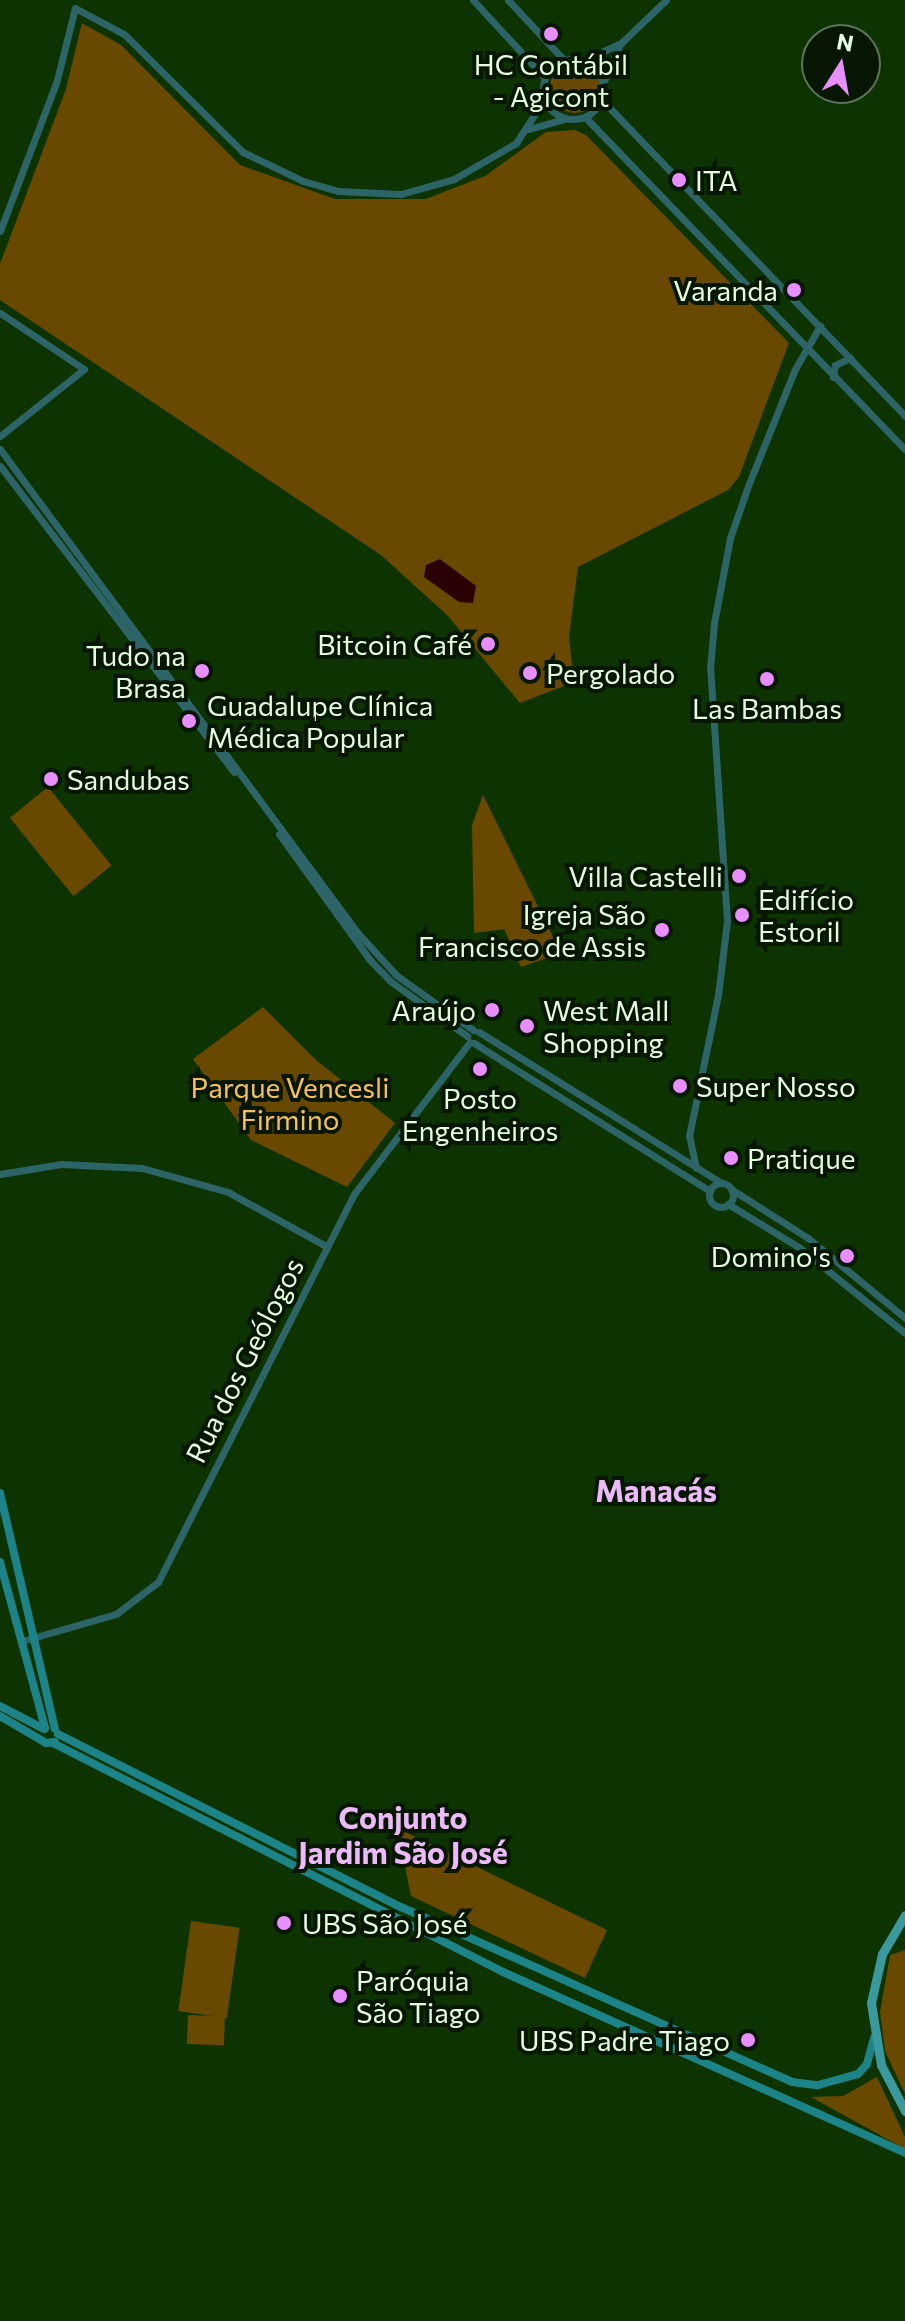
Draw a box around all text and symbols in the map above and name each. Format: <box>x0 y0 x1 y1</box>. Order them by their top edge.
north arrow <box>801 24 881 104</box>
marker: HC Contábil - Agicont <box>542 25 560 43</box>
text: N <box>835 27 856 57</box>
place label: HC Contábil - Agicont <box>474 47 628 113</box>
place label: ITA <box>695 163 738 197</box>
marker: ITA <box>670 171 688 189</box>
place label: Varanda <box>673 273 778 307</box>
marker: Varanda <box>785 281 803 299</box>
place label: Bitcoin Café <box>317 627 472 661</box>
marker: Bitcoin Café <box>479 635 497 653</box>
place label: Tudo na Brasa <box>86 638 186 704</box>
place label: Pergolado <box>546 656 675 690</box>
marker: Tudo na Brasa <box>193 662 211 680</box>
marker: Pergolado <box>521 664 539 682</box>
marker: Las Bambas <box>758 670 776 688</box>
place label: Guadalupe Clínica Médica Popular <box>207 688 433 754</box>
place label: Las Bambas <box>692 691 842 725</box>
marker: Guadalupe Clínica Médica Popular <box>178 710 200 732</box>
place label: Sandubas <box>67 762 190 796</box>
marker: Sandubas <box>42 770 60 788</box>
place label: Villa Castelli <box>568 859 723 893</box>
marker: Villa Castelli <box>730 867 748 885</box>
place label: Edifício Estoril <box>758 882 854 948</box>
place label: Igreja São Francisco de Assis <box>418 897 646 963</box>
marker: Edifício Estoril <box>733 906 751 924</box>
marker: Igreja São Francisco de Assis <box>653 921 671 939</box>
place label: Araújo <box>392 993 476 1027</box>
place label: West Mall Shopping <box>543 993 669 1059</box>
marker: Araújo <box>483 1001 501 1019</box>
marker: West Mall Shopping <box>518 1017 536 1035</box>
marker: Posto Engenheiros <box>471 1060 489 1078</box>
place label: Super Nosso <box>696 1069 856 1103</box>
park label: Parque Vencesli Firmino <box>191 1070 389 1136</box>
marker: Super Nosso <box>671 1077 689 1095</box>
place label: Posto Engenheiros <box>402 1081 558 1147</box>
place label: Pratique <box>747 1141 856 1175</box>
marker: Pratique <box>722 1149 740 1167</box>
place label: Domino's <box>711 1239 831 1273</box>
marker: Domino's <box>838 1247 856 1265</box>
street label: Rua dos Geólogos <box>178 1252 310 1468</box>
district label: Manacás <box>595 1472 717 1508</box>
district label: Conjunto Jardim São José <box>298 1799 508 1870</box>
place label: UBS São José <box>302 1906 467 1940</box>
marker: UBS São José <box>273 1912 295 1934</box>
place label: Paróquia São Tiago <box>356 1963 480 2029</box>
marker: Paróquia São Tiago <box>331 1987 349 2005</box>
place label: UBS Padre Tiago <box>519 2023 730 2057</box>
marker: UBS Padre Tiago <box>737 2029 759 2051</box>

